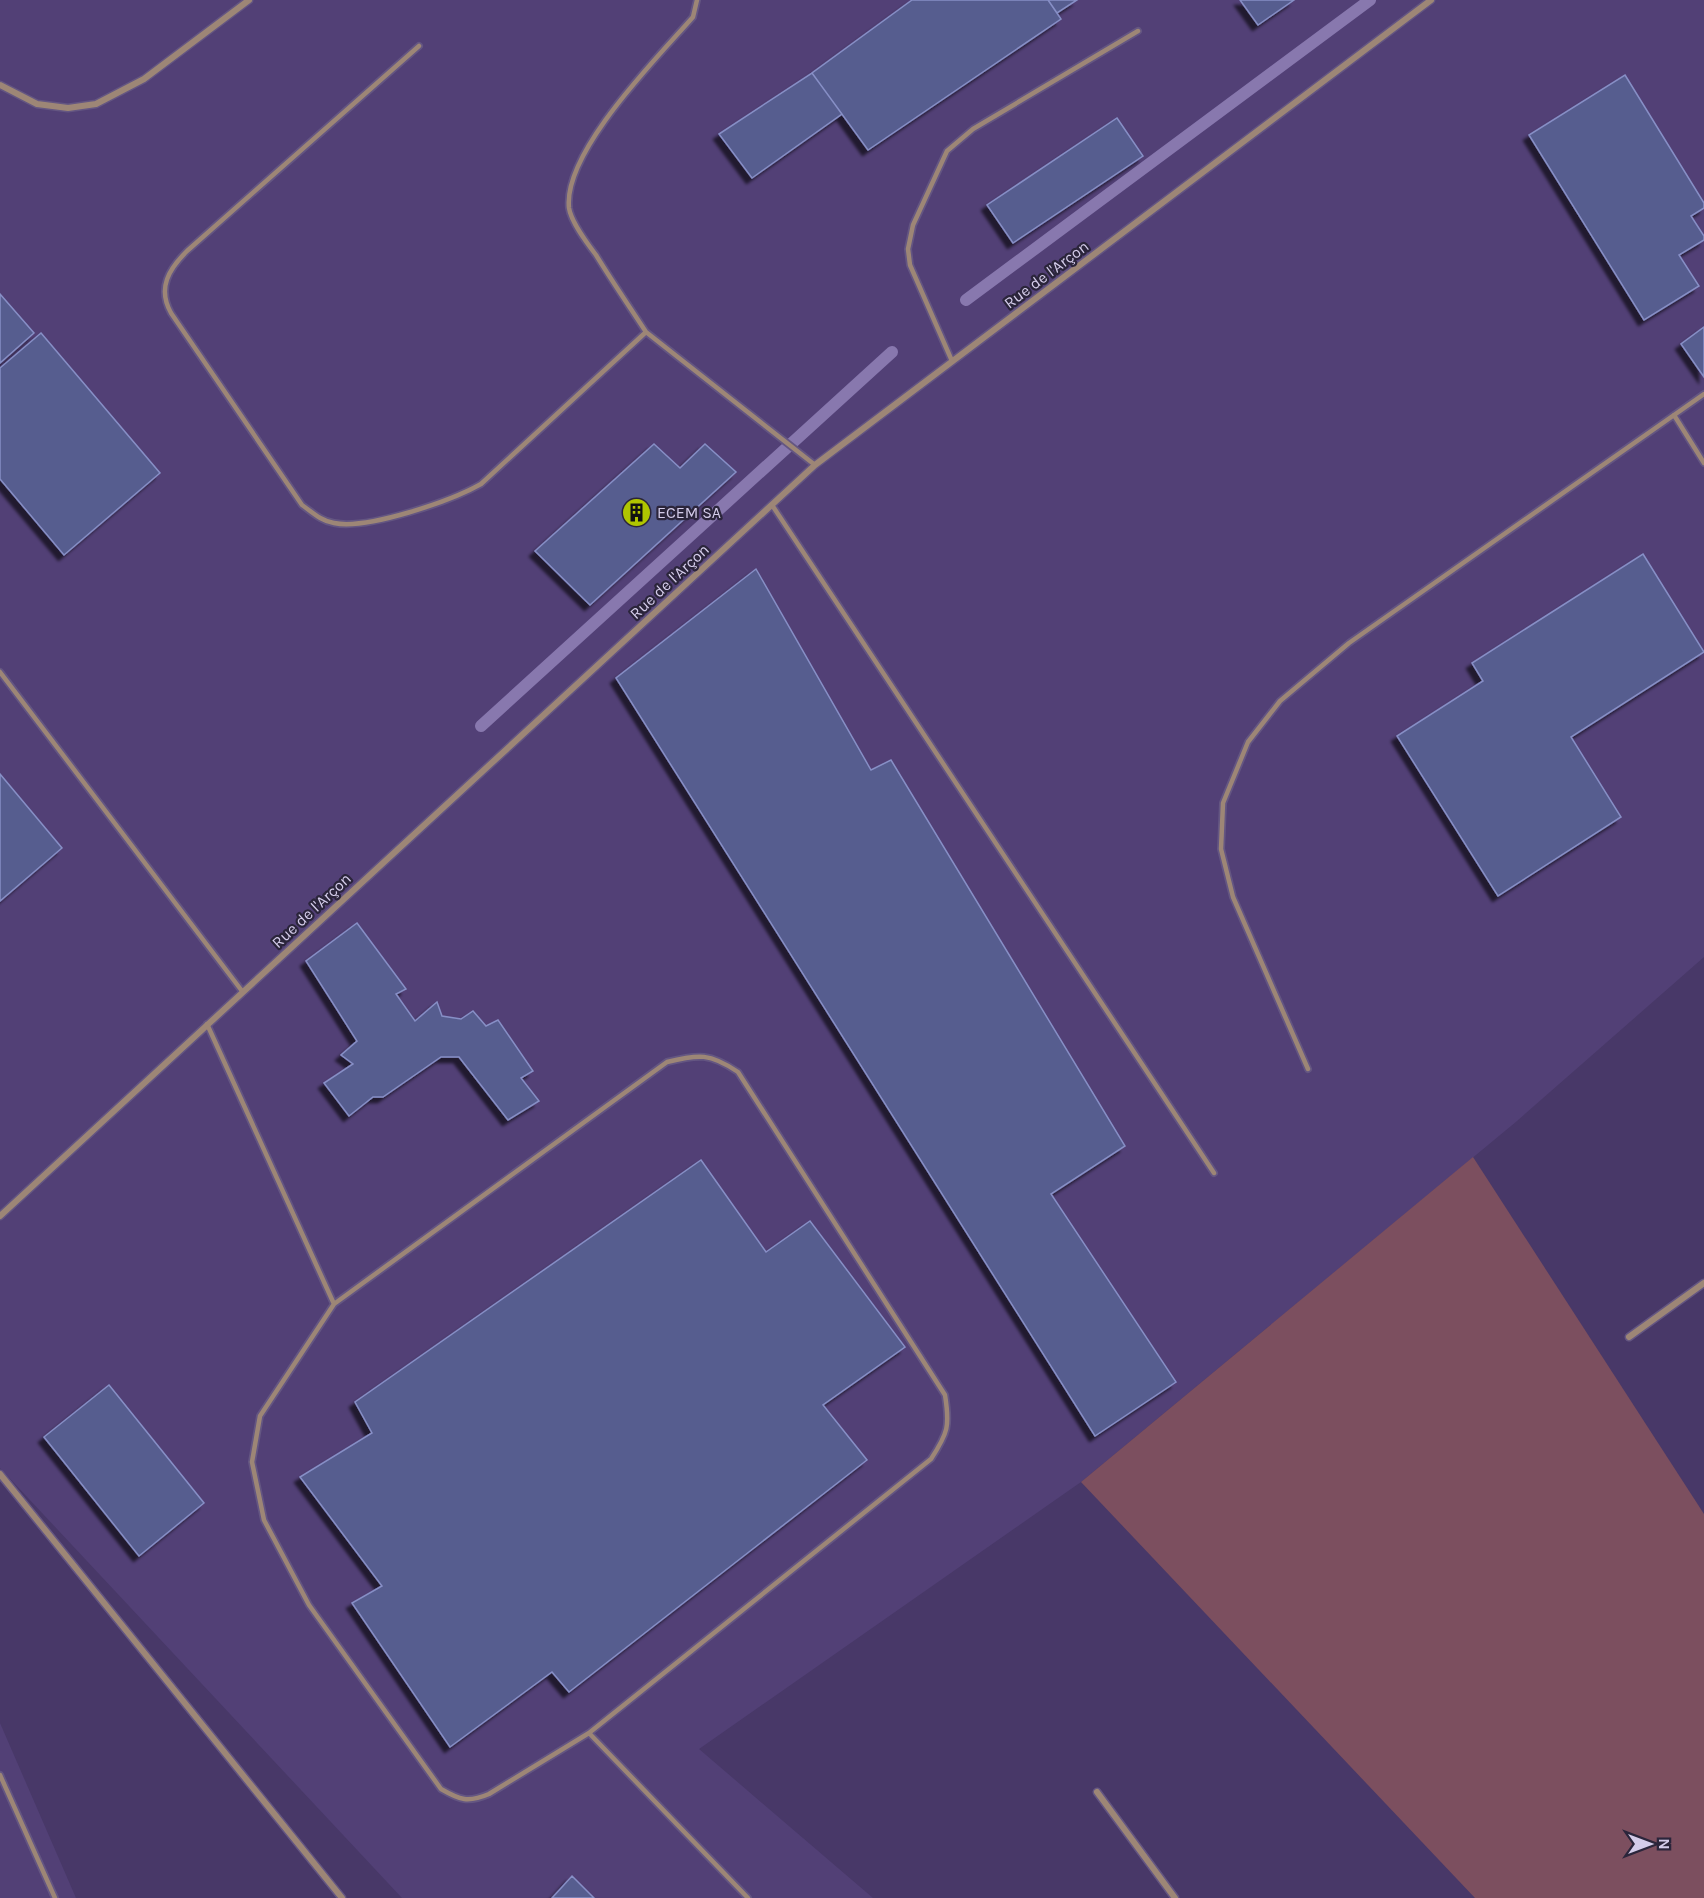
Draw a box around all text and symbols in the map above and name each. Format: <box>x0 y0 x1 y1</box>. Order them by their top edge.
street label: Rue de l'Arçon <box>1000 236 1092 312</box>
building icon: ECEM SA <box>620 496 652 528</box>
place label: ECEM SA <box>657 503 721 522</box>
street label: Rue de l'Arçon <box>626 540 713 623</box>
street label: Rue de l'Arçon <box>268 869 355 952</box>
north arrow <box>1620 1814 1680 1874</box>
text: N <box>1655 1838 1674 1850</box>

